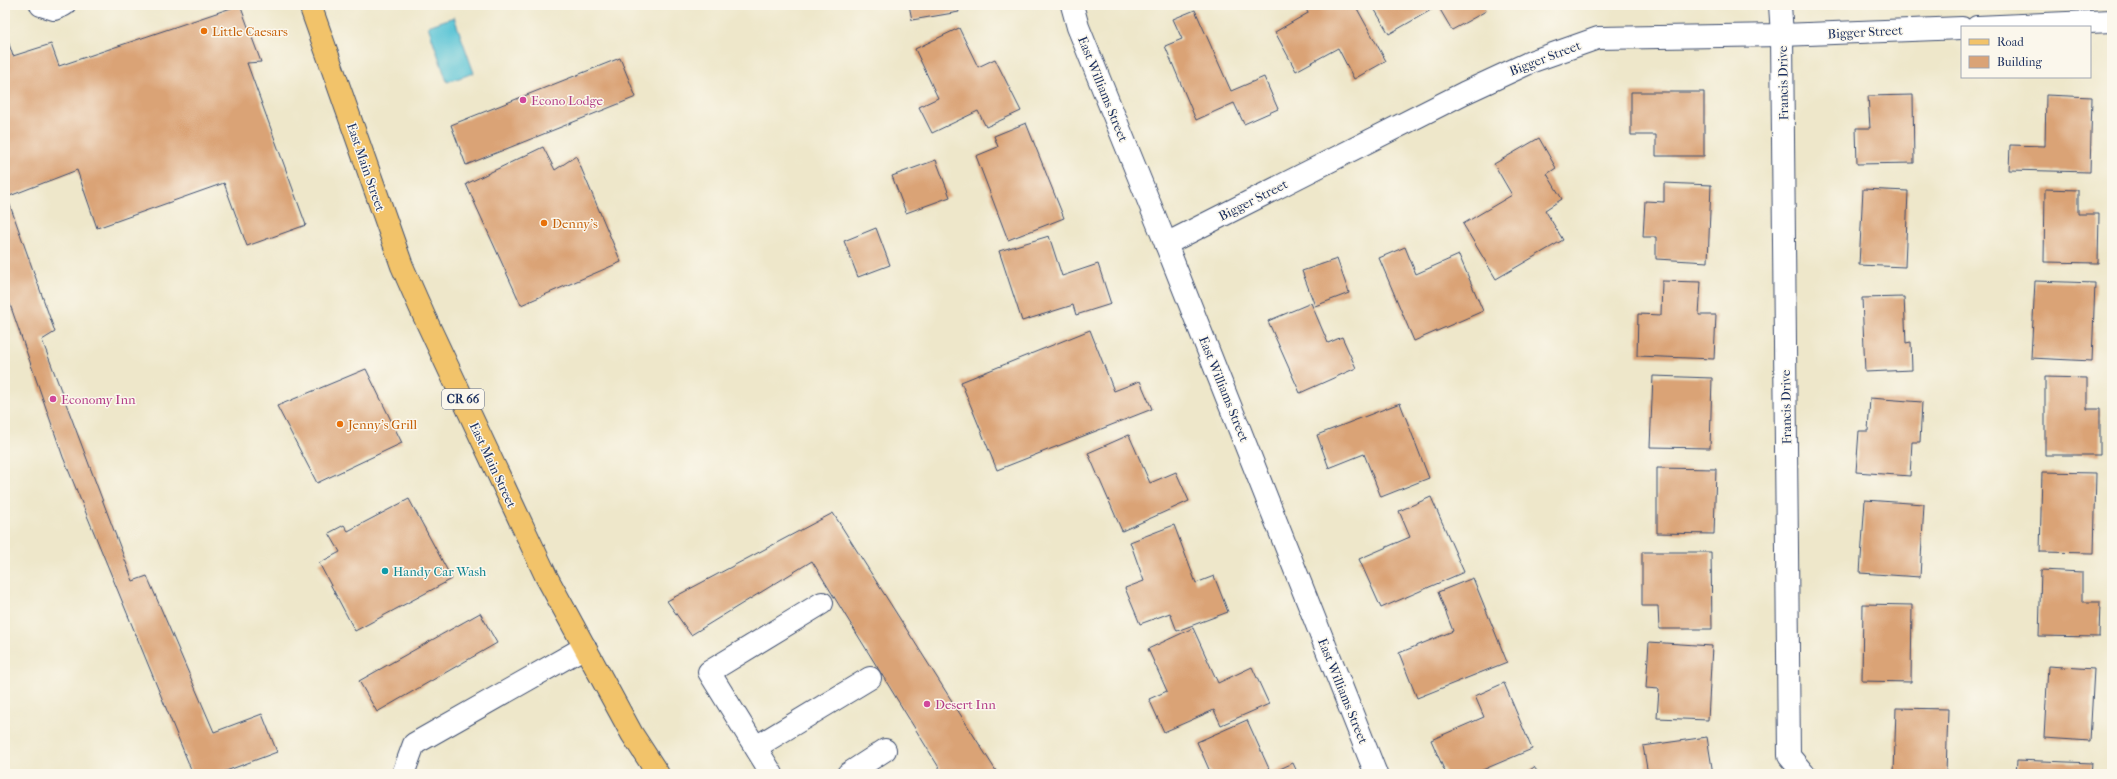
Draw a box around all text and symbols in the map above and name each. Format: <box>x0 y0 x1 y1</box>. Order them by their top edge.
street label: Bigger Street <box>1827 23 1903 41</box>
place label: Little Caesars <box>212 24 288 39</box>
marker: Little Caesars <box>199 26 209 36</box>
legend <box>1961 26 2091 78</box>
street label: East Williams Street <box>1075 34 1131 144</box>
text: Road <box>1997 35 2024 49</box>
street label: Bigger Street <box>1507 37 1583 78</box>
street label: Francis Drive <box>1775 45 1791 121</box>
text: Building <box>1997 55 2042 69</box>
place label: Econo Lodge <box>531 93 604 108</box>
marker: Econo Lodge <box>518 95 528 105</box>
street label: East Main Street <box>344 121 388 214</box>
street label: Bigger Street <box>1216 176 1290 224</box>
place label: Denny's <box>552 216 598 231</box>
marker: Denny's <box>539 218 549 228</box>
street label: East Williams Street <box>1196 334 1252 444</box>
street label: Francis Drive <box>1778 369 1794 445</box>
road number: CR 66 <box>442 389 484 409</box>
place label: Economy Inn <box>61 392 136 407</box>
marker: Economy Inn <box>48 394 58 404</box>
place label: Jenny's Grill <box>347 417 417 432</box>
marker: Jenny's Grill <box>335 419 345 429</box>
street label: East Main Street <box>467 420 520 510</box>
place label: Handy Car Wash <box>393 564 487 579</box>
marker: Handy Car Wash <box>380 566 390 576</box>
street label: East Williams Street <box>1315 636 1371 746</box>
place label: Desert Inn <box>935 697 996 712</box>
marker: Desert Inn <box>922 699 932 709</box>

